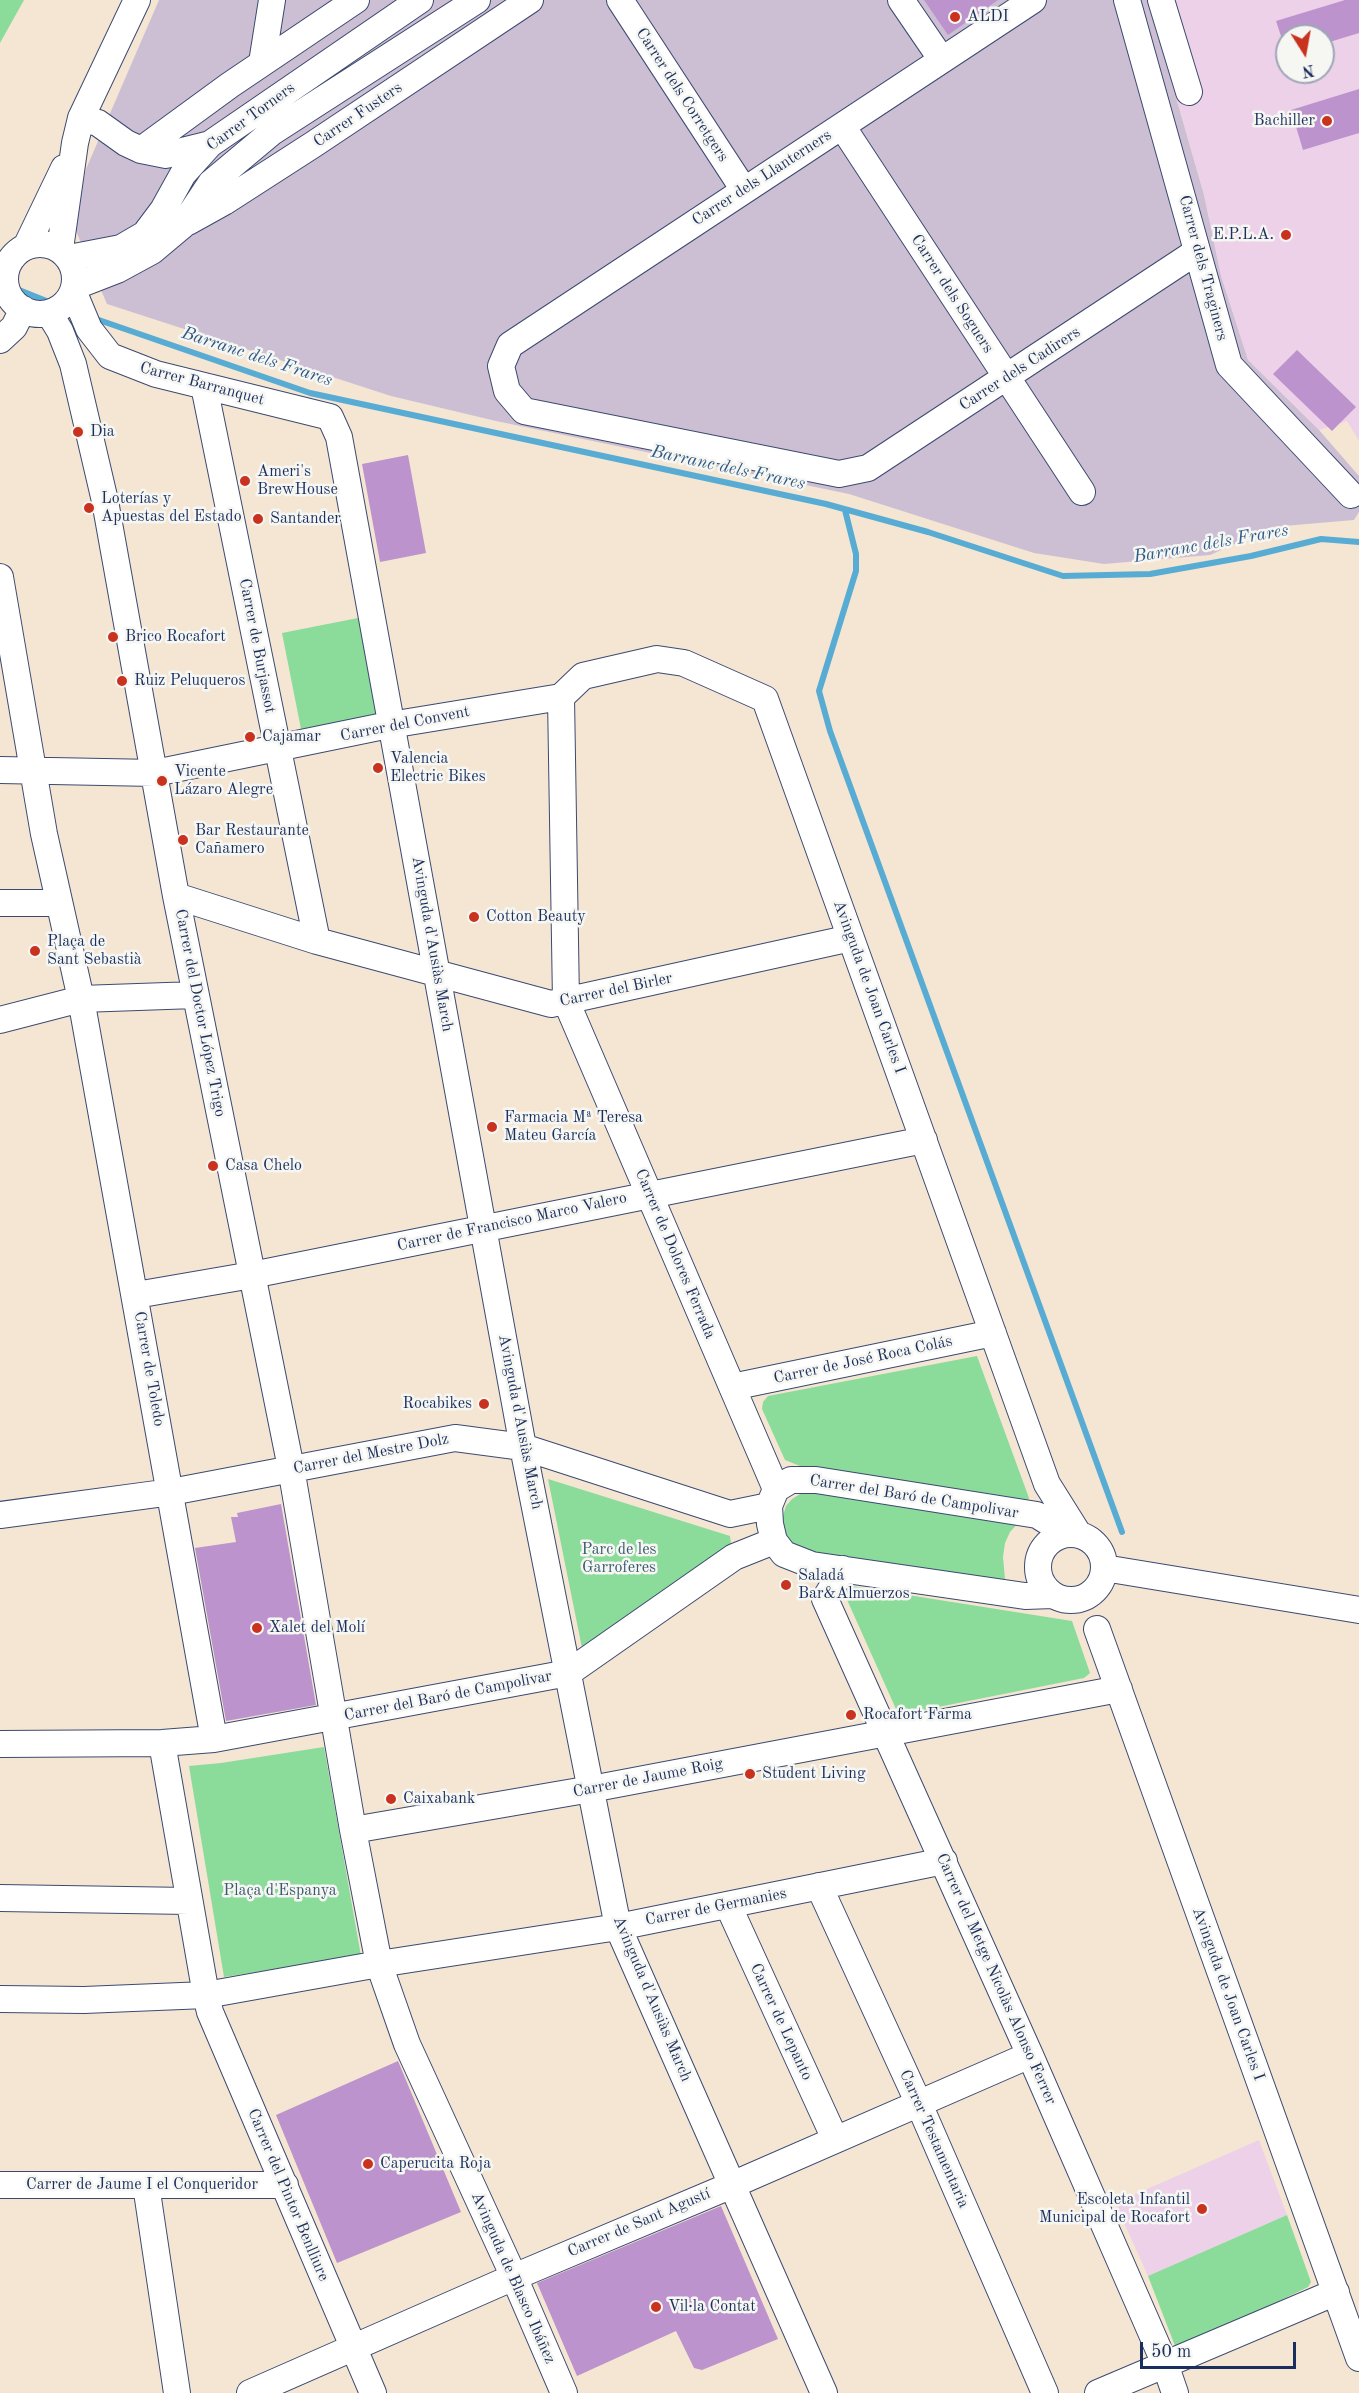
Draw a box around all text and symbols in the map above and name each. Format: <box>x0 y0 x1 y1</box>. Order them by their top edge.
place label: ALDI <box>967 7 1009 27</box>
marker: ALDI <box>948 10 962 24</box>
street label: Carrer dels Corretgers <box>632 24 732 166</box>
north arrow <box>1275 24 1335 84</box>
text: N <box>1301 61 1316 79</box>
street label: Carrer Fusters <box>310 78 406 152</box>
street label: Carrer Torners <box>203 79 299 155</box>
place label: Bachiller <box>1253 111 1315 131</box>
marker: Bachiller <box>1320 114 1334 128</box>
street label: Carrer dels Llanterners <box>689 126 835 230</box>
street label: Carrer dels Traginers <box>1174 193 1232 343</box>
place label: E.P.L.A. <box>1213 225 1274 245</box>
marker: E.P.L.A. <box>1279 228 1293 242</box>
street label: Carrer dels Soguers <box>907 231 997 357</box>
water label: Barranc dels Frares <box>179 322 335 392</box>
street label: Carrer dels Cadirers <box>956 323 1084 415</box>
street label: Carrer Barranquet <box>138 358 266 410</box>
place label: Dia <box>90 422 115 442</box>
marker: Dia <box>71 425 85 439</box>
water label: Barranc dels Frares <box>649 441 807 495</box>
place label: Ameri's BrewHouse <box>257 462 338 500</box>
marker: Ameri's BrewHouse <box>238 474 252 488</box>
place label: Loterías y Apuestas del Estado <box>101 489 242 527</box>
marker: Loterías y Apuestas del Estado <box>82 501 96 515</box>
place label: Santander <box>270 509 341 529</box>
marker: Santander <box>251 512 265 526</box>
water label: Barranc dels Frares <box>1132 520 1290 568</box>
street label: Carrer de Burjassot <box>235 577 279 715</box>
place label: Brico Rocafort <box>125 627 226 647</box>
marker: Brico Rocafort <box>106 630 120 644</box>
place label: Ruiz Peluqueros <box>134 671 245 691</box>
marker: Ruiz Peluqueros <box>115 674 129 688</box>
street label: Carrer del Convent <box>339 702 471 746</box>
place label: Cajamar <box>262 727 321 747</box>
marker: Cajamar <box>243 730 257 744</box>
place label: Valencia Electric Bikes <box>390 749 486 787</box>
marker: Valencia Electric Bikes <box>371 761 385 775</box>
place label: Vicente Lázaro Alegre <box>174 762 273 800</box>
marker: Vicente Lázaro Alegre <box>155 774 169 788</box>
place label: Bar Restaurante Cañamero <box>195 821 309 859</box>
marker: Bar Restaurante Cañamero <box>176 833 190 847</box>
street label: Avinguda d'Ausiàs March <box>407 855 457 1033</box>
street label: Avinguda de Joan Carles I <box>829 898 909 1076</box>
street label: Carrer del Doctor López Trigo <box>170 907 230 1119</box>
place label: Cotton Beauty <box>486 907 586 927</box>
marker: Cotton Beauty <box>467 910 481 924</box>
place label: Plaça de Sant Sebastià <box>47 932 142 970</box>
marker: Plaça de Sant Sebastià <box>28 944 42 958</box>
street label: Carrer del Birler <box>558 969 674 1011</box>
place label: Farmacia Mª Teresa Mateu García <box>504 1108 643 1146</box>
marker: Farmacia Mª Teresa Mateu García <box>485 1120 499 1134</box>
place label: Casa Chelo <box>225 1156 302 1176</box>
marker: Casa Chelo <box>206 1159 220 1173</box>
street label: Carrer de Dolores Ferrada <box>630 1166 720 1342</box>
street label: Carrer de Francisco Marco Valero <box>395 1188 629 1256</box>
street label: Carrer de Toledo <box>129 1310 169 1428</box>
street label: Carrer de José Roca Colás <box>772 1332 954 1388</box>
street label: Avinguda d'Ausiàs March <box>494 1333 546 1511</box>
place label: Rocabikes <box>403 1394 472 1414</box>
marker: Rocabikes <box>477 1397 491 1411</box>
street label: Carrer del Mestre Dolz <box>292 1429 450 1479</box>
street label: Carrer del Baró de Campolivar <box>808 1471 1020 1523</box>
park label: Parc de les Garroferes <box>582 1540 656 1578</box>
place label: Saladá Bar&Almuerzos <box>798 1566 910 1604</box>
marker: Saladá Bar&Almuerzos <box>779 1578 793 1592</box>
place label: Xalet del Molí <box>269 1618 365 1638</box>
marker: Xalet del Molí <box>250 1621 264 1635</box>
street label: Carrer del Baró de Campolivar <box>342 1666 554 1726</box>
place label: Rocafort Farma <box>863 1705 972 1725</box>
marker: Rocafort Farma <box>844 1708 858 1722</box>
street label: Carrer de Jaume Roig <box>571 1754 725 1802</box>
place label: Student Living <box>762 1764 866 1784</box>
marker: Student Living <box>743 1767 757 1781</box>
place label: Caixabank <box>403 1789 475 1809</box>
marker: Caixabank <box>384 1792 398 1806</box>
street label: Carrer del Metge Nicolàs Alonso Ferrer <box>932 1850 1060 2108</box>
park label: Plaça d'Espanya <box>223 1881 337 1901</box>
street label: Carrer de Germanies <box>644 1884 788 1930</box>
street label: Avinguda de Joan Carles I <box>1188 1905 1268 2083</box>
street label: Avinguda d'Ausiàs March <box>608 1913 696 2085</box>
street label: Carrer de Lepanto <box>746 1960 816 2084</box>
street label: Carrer Testamentaria <box>895 2067 973 2211</box>
street label: Carrer del Pintor Benlliure <box>243 2106 333 2284</box>
place label: Caperucita Roja <box>380 2154 491 2174</box>
marker: Caperucita Roja <box>361 2157 375 2171</box>
street label: Carrer de Jaume I el Conqueridor <box>26 2175 258 2195</box>
street label: Carrer de Sant Agustí <box>565 2184 713 2262</box>
street label: Avinguda de Blasco Ibáñez <box>466 2189 560 2367</box>
place label: Escoleta Infantil Municipal de Rocafort <box>1039 2190 1190 2228</box>
marker: Escoleta Infantil Municipal de Rocafort <box>1195 2202 1209 2216</box>
place label: Vil·la Contat <box>668 2297 756 2317</box>
marker: Vil·la Contat <box>649 2300 663 2314</box>
scale bar <box>1143 2330 1299 2368</box>
text: 50 m <box>1151 2343 1191 2361</box>

